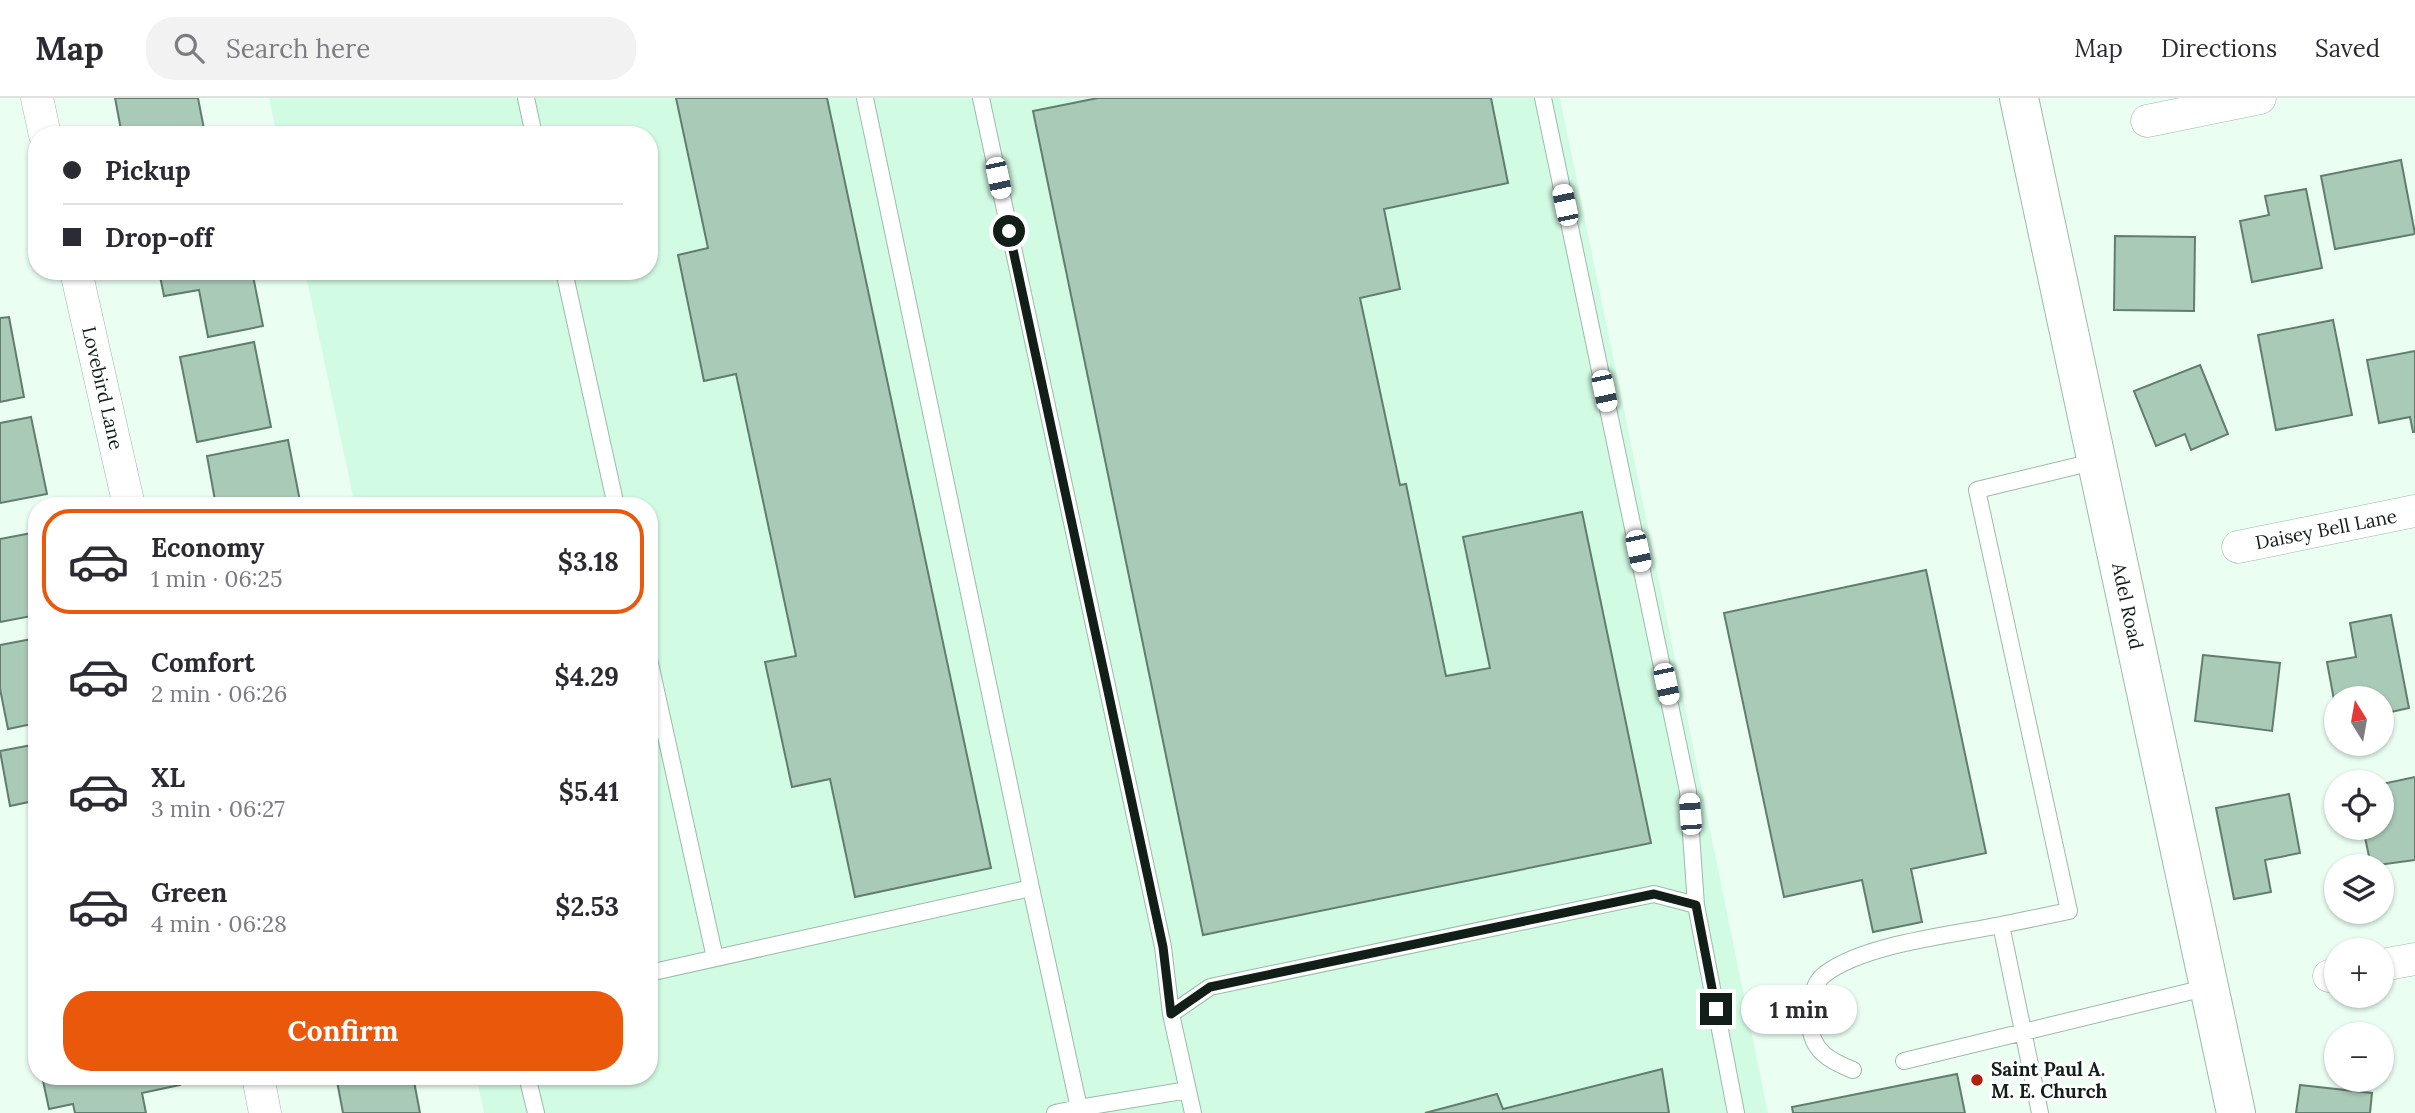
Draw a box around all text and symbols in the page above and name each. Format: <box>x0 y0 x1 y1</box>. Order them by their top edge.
search box <box>146 17 636 80</box>
text: Map <box>35 27 104 69</box>
icon: search <box>170 29 208 67</box>
text: Search here <box>226 32 370 65</box>
text: Map <box>2074 33 2123 64</box>
text: Directions <box>2161 33 2277 64</box>
text: Saved <box>2315 33 2380 64</box>
text: Pickup <box>105 154 191 187</box>
car <box>984 155 1013 201</box>
car <box>1551 182 1580 228</box>
route start <box>993 215 1025 247</box>
text: Drop-off <box>105 221 213 254</box>
street label: Lovebird Lane <box>77 324 129 452</box>
car <box>1590 368 1619 414</box>
street label: Daisey Bell Lane <box>2253 504 2399 554</box>
car <box>1624 528 1653 574</box>
icon: car <box>67 530 130 593</box>
text: Economy <box>151 531 264 564</box>
text: $3.18 <box>558 545 619 578</box>
street label: Adel Road <box>2107 560 2149 651</box>
text: 1 min · 06:25 <box>151 564 282 593</box>
icon: car <box>67 645 130 708</box>
text: Comfort <box>151 646 255 679</box>
text: $4.29 <box>555 660 619 693</box>
car <box>1652 661 1681 707</box>
text: 2 min · 06:26 <box>151 679 287 708</box>
north arrow <box>2324 686 2394 756</box>
map controls <box>2324 686 2394 1092</box>
icon: car <box>67 760 130 823</box>
text: XL <box>151 761 185 794</box>
button: locate <box>2324 770 2394 840</box>
text: $5.41 <box>559 775 619 808</box>
car <box>1679 792 1702 836</box>
text: 3 min · 06:27 <box>151 794 285 823</box>
button: layers <box>2324 854 2394 924</box>
icon: car <box>67 875 130 938</box>
text: Green <box>151 876 227 909</box>
text: $2.53 <box>555 890 619 923</box>
text: 4 min · 06:28 <box>151 909 287 938</box>
button: + <box>2324 938 2394 1008</box>
callout: 1 min <box>1740 984 1856 1034</box>
button: Confirm <box>63 991 623 1071</box>
route end <box>1700 993 1732 1025</box>
text: 1 min <box>1770 995 1828 1024</box>
button: − <box>2324 1022 2394 1092</box>
place label: Saint Paul A. M. E. Church <box>1991 1057 2108 1103</box>
marker: Saint Paul A. M. E. Church <box>1969 1072 1985 1088</box>

